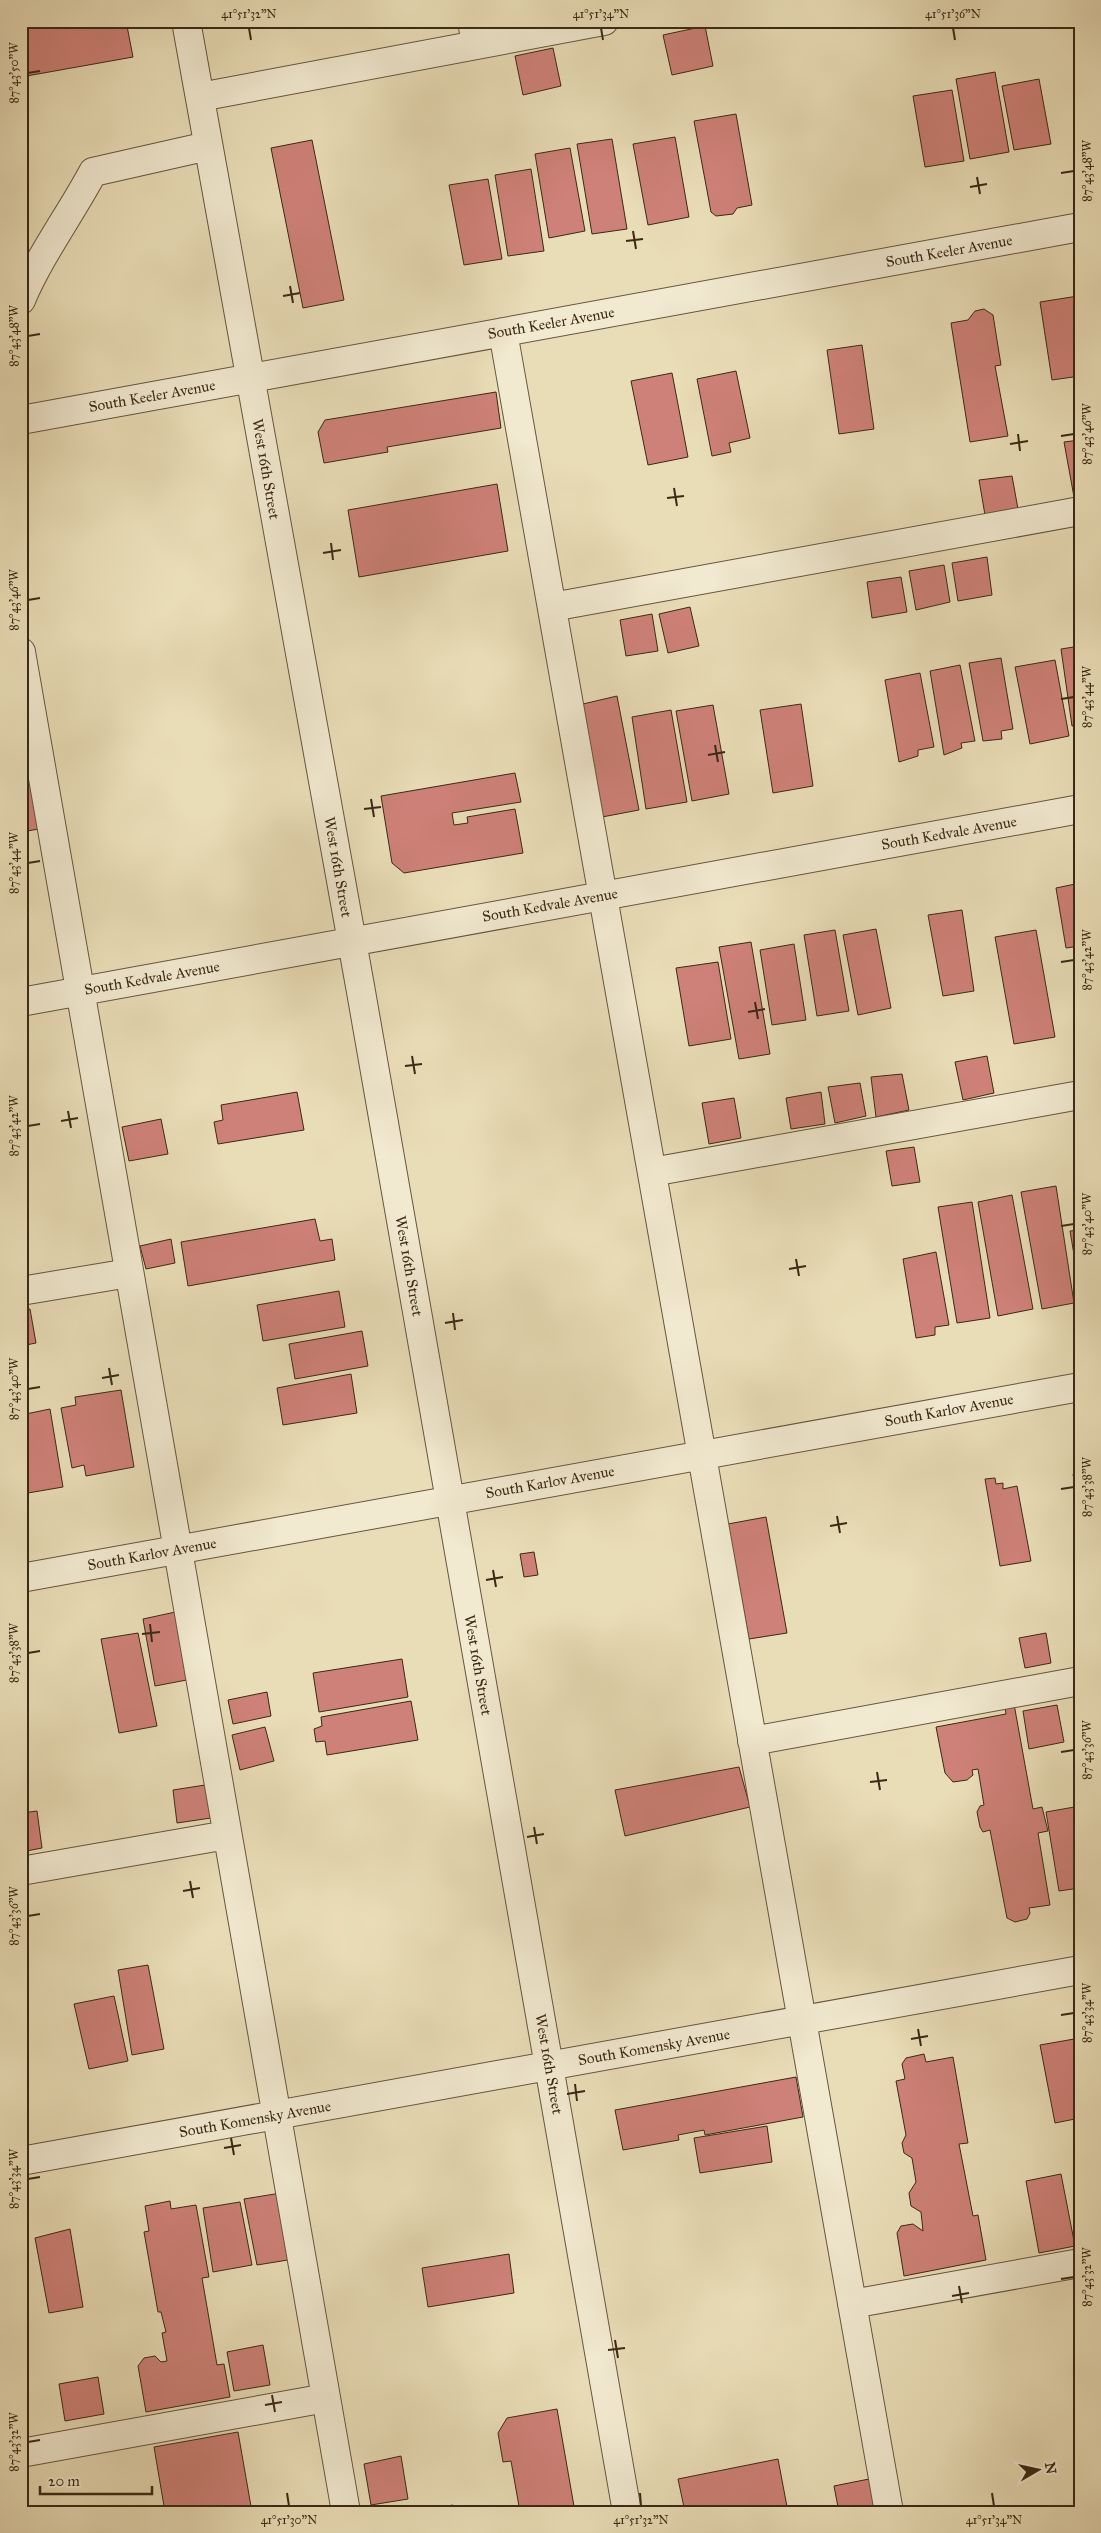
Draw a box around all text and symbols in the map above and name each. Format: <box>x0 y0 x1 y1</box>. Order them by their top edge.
text: 41°51'32"N <box>221 7 277 21</box>
text: 41°51'34"N <box>573 7 629 21</box>
text: 41°51'36"N <box>925 7 981 21</box>
text: 87°43'50"W <box>7 42 21 104</box>
text: 87°43'48"W <box>1080 140 1094 202</box>
street label: South Keeler Avenue <box>884 231 1014 271</box>
street label: South Keeler Avenue <box>486 303 616 343</box>
text: 87°43'48"W <box>7 305 21 367</box>
street label: South Keeler Avenue <box>87 376 217 416</box>
text: 87°43'46"W <box>1080 403 1094 465</box>
street label: West 16th Street <box>248 417 284 521</box>
text: 87°43'46"W <box>7 569 21 631</box>
text: 87°43'44"W <box>1080 665 1094 728</box>
street label: South Kedvale Avenue <box>880 812 1018 854</box>
street label: West 16th Street <box>320 815 356 919</box>
text: 87°43'44"W <box>7 831 21 894</box>
street label: South Kedvale Avenue <box>481 884 619 926</box>
text: 87°43'42"W <box>1080 929 1094 991</box>
street label: South Kedvale Avenue <box>83 957 221 999</box>
text: 87°43'42"W <box>7 1095 21 1157</box>
text: 87°43'40"W <box>1080 1192 1094 1255</box>
street label: West 16th Street <box>391 1214 427 1318</box>
text: 87°43'40"W <box>7 1357 21 1420</box>
street label: South Karlov Avenue <box>883 1390 1015 1430</box>
text: 87°43'38"W <box>1080 1457 1094 1517</box>
street label: South Karlov Avenue <box>484 1462 616 1502</box>
street label: South Karlov Avenue <box>86 1534 218 1574</box>
street label: West 16th Street <box>460 1613 496 1717</box>
text: 87°43'38"W <box>7 1623 21 1683</box>
text: 87°43'36"W <box>1080 1720 1094 1780</box>
text: 87°43'36"W <box>7 1886 21 1946</box>
text: 87°43'34"W <box>1080 1982 1094 2043</box>
street label: West 16th Street <box>531 2012 567 2116</box>
street label: South Komensky Avenue <box>577 2025 731 2069</box>
street label: South Komensky Avenue <box>178 2097 332 2141</box>
text: 87°43'34"W <box>7 2148 21 2209</box>
text: 87°43'32"W <box>1080 2247 1094 2307</box>
text: 87°43'32"W <box>7 2412 21 2472</box>
north arrow <box>1014 2446 1064 2496</box>
text: N <box>1041 2461 1060 2475</box>
scale bar <box>40 2463 152 2495</box>
text: 20 m <box>48 2472 80 2490</box>
text: 41°51'30"N <box>261 2513 317 2527</box>
text: 41°51'32"N <box>613 2513 669 2527</box>
text: 41°51'34"N <box>966 2513 1022 2527</box>

